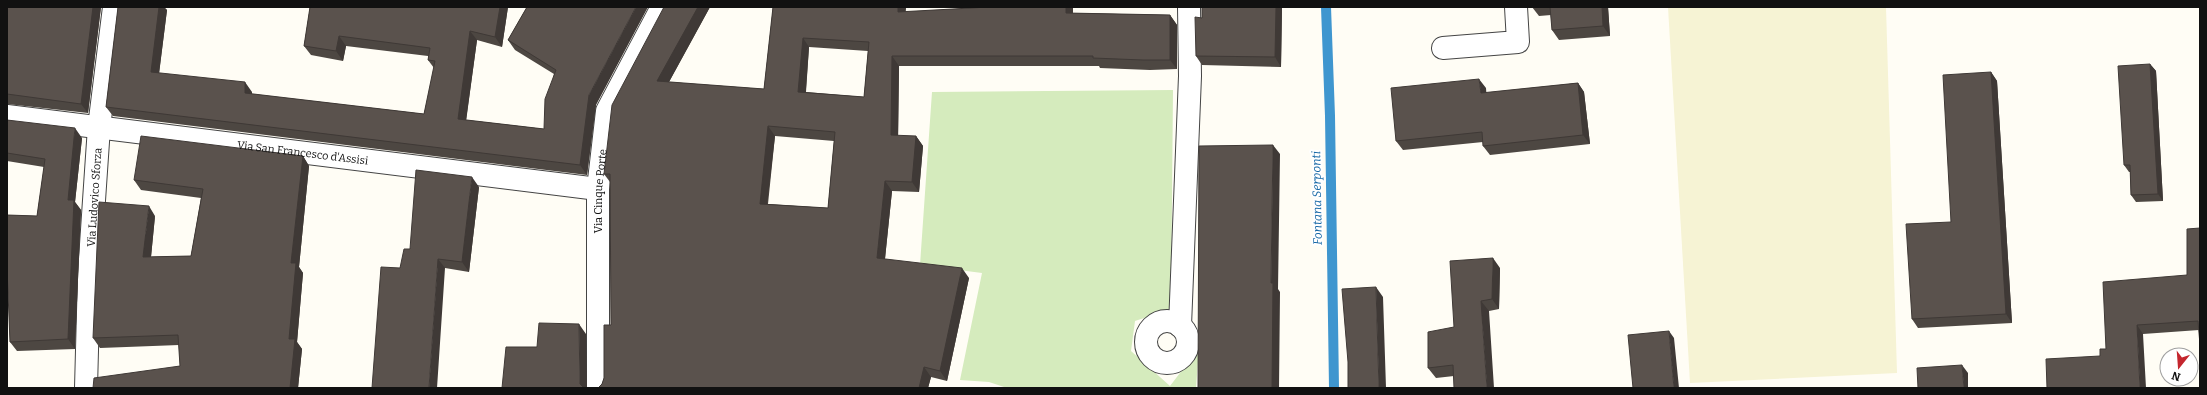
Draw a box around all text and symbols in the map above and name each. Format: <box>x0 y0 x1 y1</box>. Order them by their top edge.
street label: Via San Francesco d'Assisi <box>236 138 370 167</box>
street label: Via Ludovico Sforza <box>84 147 104 247</box>
street label: Via Cinque Porte <box>591 148 609 233</box>
water label: Fontana Serponti <box>1309 150 1325 245</box>
north arrow <box>2159 347 2199 387</box>
text: N <box>2170 368 2182 384</box>

